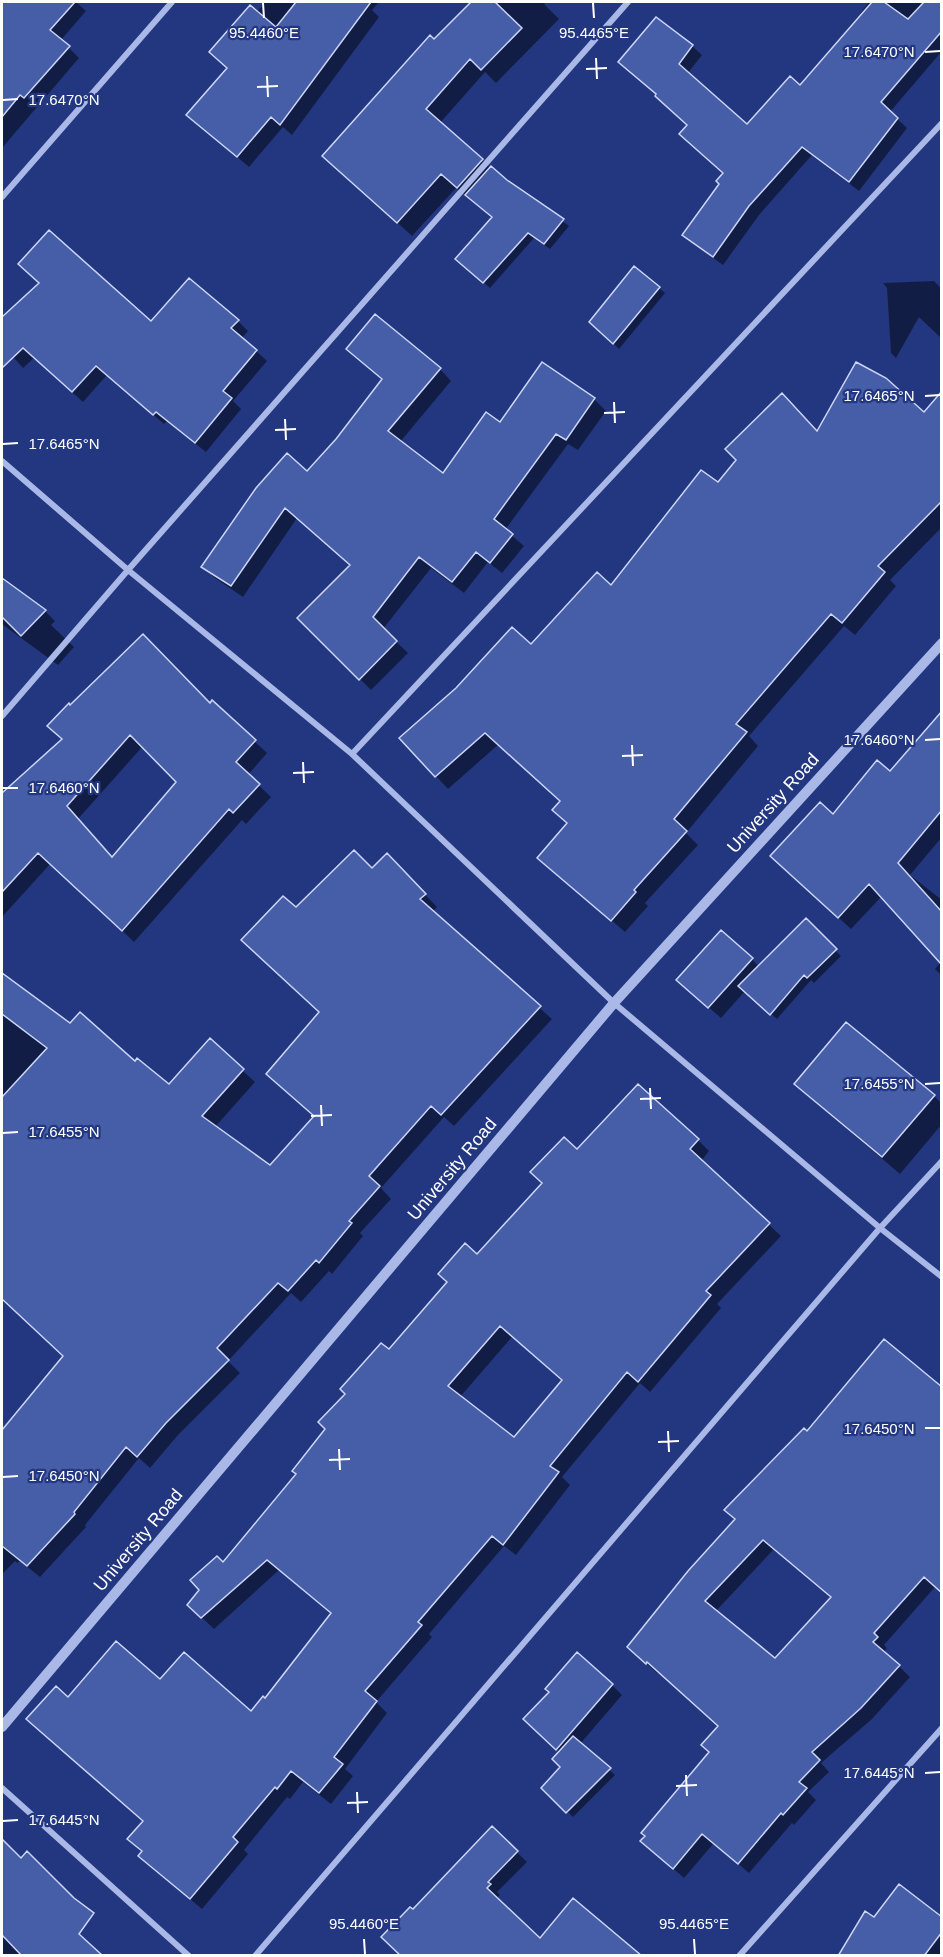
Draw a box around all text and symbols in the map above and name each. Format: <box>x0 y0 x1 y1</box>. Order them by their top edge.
text: 95.4460°E <box>229 24 299 41</box>
text: 95.4465°E <box>559 24 629 41</box>
text: 17.6470°N <box>843 43 915 60</box>
text: 17.6470°N <box>28 91 100 108</box>
text: 17.6465°N <box>843 387 915 404</box>
text: 17.6465°N <box>28 435 100 452</box>
text: 17.6460°N <box>843 731 915 748</box>
street label: University Road <box>723 749 823 857</box>
text: 17.6460°N <box>28 779 100 796</box>
text: 17.6455°N <box>843 1075 915 1092</box>
street label: University Road <box>404 1114 500 1224</box>
text: 17.6455°N <box>28 1123 100 1140</box>
text: 17.6450°N <box>843 1420 915 1437</box>
text: 17.6450°N <box>28 1467 100 1484</box>
street label: University Road <box>90 1485 186 1595</box>
text: 17.6445°N <box>843 1764 915 1781</box>
text: 17.6445°N <box>28 1811 100 1828</box>
text: 95.4460°E <box>329 1915 399 1932</box>
text: 95.4465°E <box>659 1915 729 1932</box>

